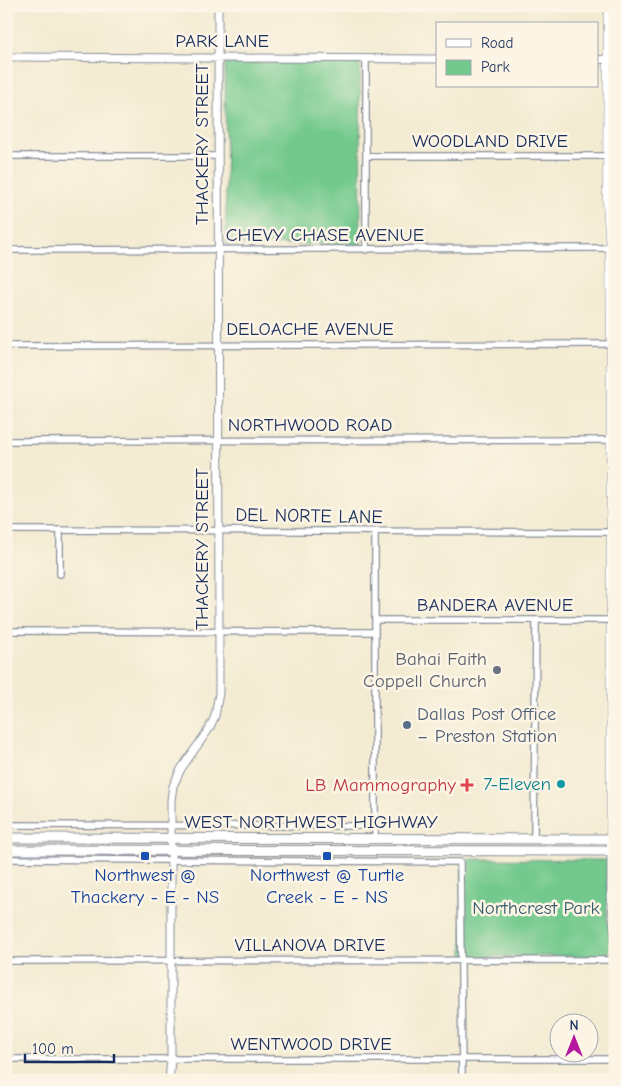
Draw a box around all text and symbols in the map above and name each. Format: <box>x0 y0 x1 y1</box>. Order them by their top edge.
legend <box>436 22 598 88</box>
street label: PARK LANE <box>175 30 269 52</box>
text: Road <box>481 34 513 52</box>
text: Park <box>481 58 510 76</box>
street label: THACKERY STREET <box>191 63 213 225</box>
street label: WOODLAND DRIVE <box>412 130 568 152</box>
street label: CHEVY CHASE AVENUE <box>226 224 424 246</box>
street label: DELOACHE AVENUE <box>226 318 394 340</box>
street label: NORTHWOOD ROAD <box>228 414 392 436</box>
street label: THACKERY STREET <box>191 468 213 630</box>
street label: DEL NORTE LANE <box>235 504 383 528</box>
street label: BANDERA AVENUE <box>417 594 573 616</box>
place label: Bahai Faith Coppell Church <box>363 648 487 692</box>
marker: Bahai Faith Coppell Church <box>491 664 503 676</box>
place label: Dallas Post Office – Preston Station <box>417 703 557 747</box>
marker: Dallas Post Office – Preston Station <box>401 719 413 731</box>
place label: 7-Eleven <box>483 773 551 795</box>
place label: LB Mammography <box>305 774 457 796</box>
marker: LB Mammography <box>460 778 474 792</box>
marker: 7-Eleven <box>555 778 567 790</box>
street label: WEST NORTHWEST HIGHWAY <box>184 811 439 833</box>
marker: Northwest @ Thackery - E - NS <box>139 850 151 862</box>
marker: Northwest @ Turtle Creek - E - NS <box>321 850 333 862</box>
place label: Northwest @ Thackery - E - NS <box>71 864 219 908</box>
place label: Northwest @ Turtle Creek - E - NS <box>250 864 404 908</box>
park label: Northcrest Park <box>472 897 601 919</box>
street label: VILLANOVA DRIVE <box>235 934 385 956</box>
north arrow <box>548 1014 598 1064</box>
text: N <box>569 1017 579 1034</box>
scale bar <box>25 1031 114 1063</box>
street label: WENTWOOD DRIVE <box>230 1033 392 1055</box>
text: 100 m <box>32 1040 74 1058</box>

